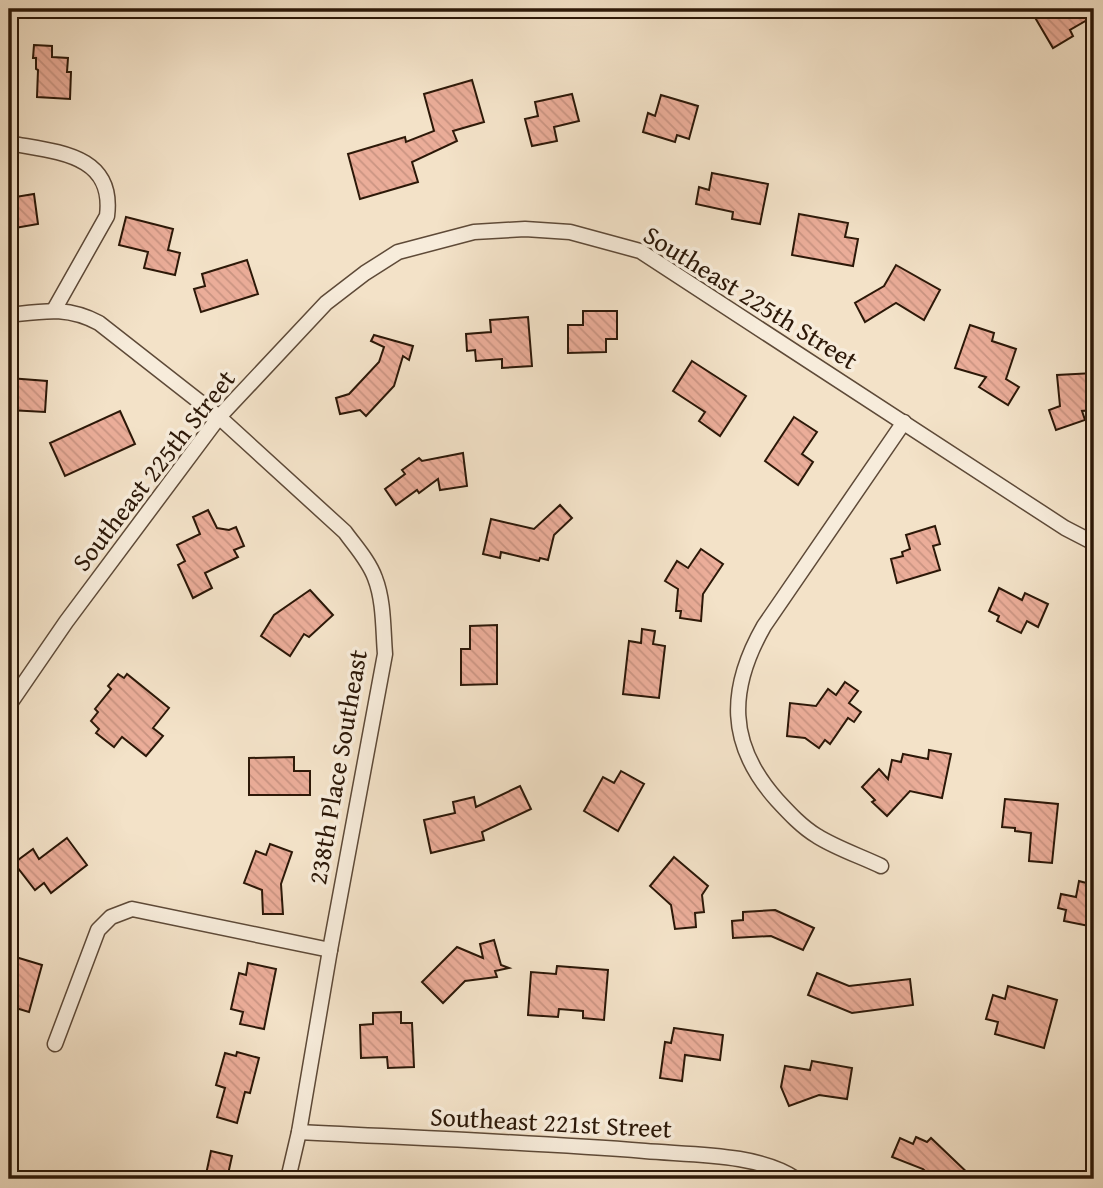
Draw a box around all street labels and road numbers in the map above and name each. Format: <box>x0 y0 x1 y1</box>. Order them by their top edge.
street label: Southeast 225th Street <box>636 215 866 379</box>
street label: Southeast 225th Street <box>62 361 244 579</box>
street label: 238th Place Southeast <box>297 646 377 888</box>
street label: Southeast 221st Street <box>429 1096 673 1148</box>

